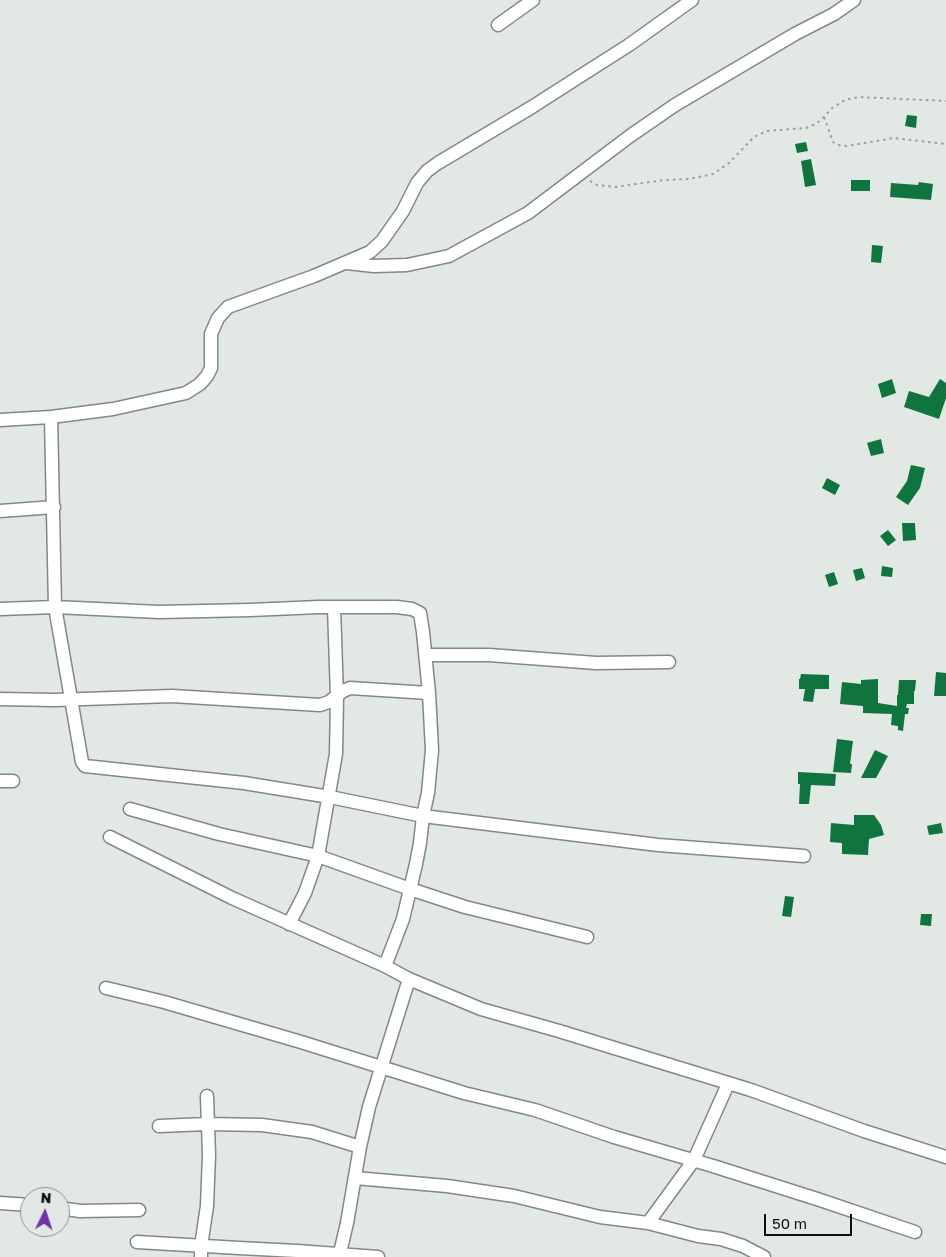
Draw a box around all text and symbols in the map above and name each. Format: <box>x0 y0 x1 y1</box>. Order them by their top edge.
north arrow <box>20 1187 70 1237</box>
text: N <box>40 1189 52 1206</box>
scale bar <box>766 1204 854 1236</box>
text: 50 m <box>772 1214 807 1232</box>

